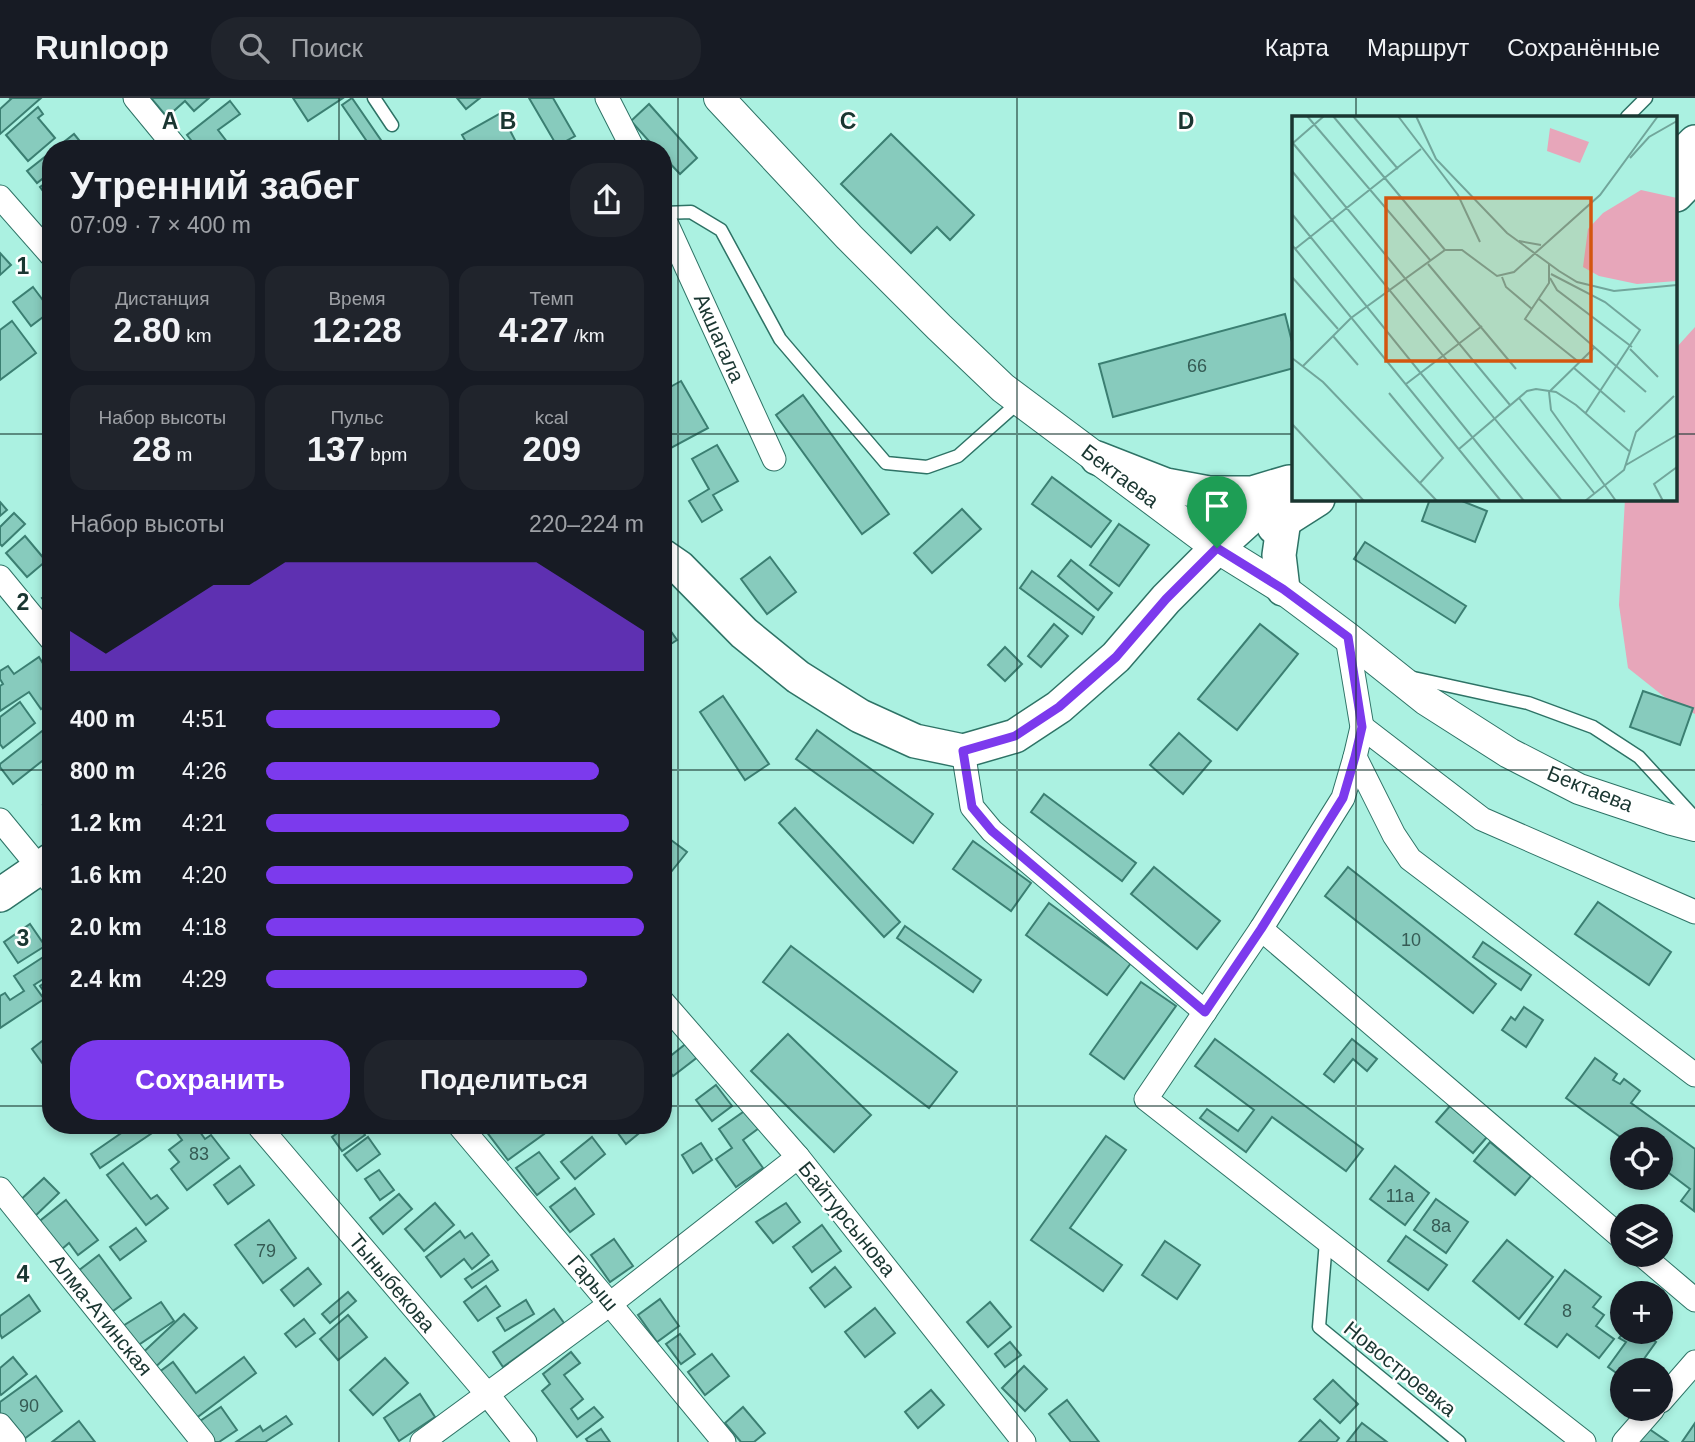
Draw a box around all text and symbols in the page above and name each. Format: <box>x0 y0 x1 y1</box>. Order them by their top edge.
search box <box>211 17 701 80</box>
text: Runloop <box>35 29 169 66</box>
icon: search <box>235 29 273 67</box>
text: Поиск <box>291 33 363 63</box>
text: Карта <box>1265 34 1329 61</box>
text: Маршрут <box>1367 34 1469 61</box>
text: Сохранённые <box>1507 34 1660 61</box>
text: A <box>162 108 178 134</box>
text: B <box>500 108 516 134</box>
text: C <box>840 108 856 134</box>
text: D <box>1178 108 1194 134</box>
inset map <box>1292 116 1678 500</box>
button: share <box>570 163 644 237</box>
text: Утренний забег <box>70 165 360 207</box>
text: 07:09 · 7 × 400 m <box>70 212 251 238</box>
text: 1 <box>17 253 30 279</box>
text: Дистанция <box>115 288 209 309</box>
text: Время <box>328 288 386 309</box>
text: Темп <box>529 288 574 309</box>
street label: Акшагала <box>690 290 749 386</box>
text: 2.80 <box>113 310 181 349</box>
text: 12:28 <box>312 310 402 349</box>
text: 4:27 <box>499 310 569 349</box>
text: km <box>181 325 212 346</box>
text: /km <box>569 325 605 346</box>
house number: 66 <box>1187 356 1207 376</box>
text: Набор высоты <box>99 407 226 428</box>
text: Пульс <box>330 407 384 428</box>
text: kcal <box>535 407 569 428</box>
text: 28 <box>132 429 171 468</box>
text: 137 <box>307 429 365 468</box>
text: 209 <box>522 429 581 468</box>
street label: Бектаева <box>1077 439 1164 512</box>
text: m <box>171 444 192 465</box>
text: bpm <box>365 444 407 465</box>
pin <box>1187 476 1247 548</box>
icon: arrive <box>1198 487 1236 525</box>
text: Набор высоты <box>70 511 224 537</box>
text: 220–224 m <box>529 511 644 537</box>
text: 2 <box>17 589 29 615</box>
text: 400 m <box>70 706 135 732</box>
text: 4:51 <box>182 706 227 732</box>
text: 800 m <box>70 758 135 784</box>
text: 4:26 <box>182 758 227 784</box>
street label: Бектаева <box>1544 761 1637 816</box>
text: 1.2 km <box>70 810 142 836</box>
text: 4:21 <box>182 810 227 836</box>
text: 1.6 km <box>70 862 142 888</box>
text: 4:20 <box>182 862 227 888</box>
text: 2.0 km <box>70 914 142 940</box>
text: 4:18 <box>182 914 227 940</box>
text: 3 <box>17 925 29 951</box>
house number: 10 <box>1401 930 1421 950</box>
text: 2.4 km <box>70 966 142 992</box>
text: 4:29 <box>182 966 227 992</box>
button: Сохранить <box>70 1040 350 1120</box>
button: Поделиться <box>364 1040 644 1120</box>
map controls <box>1610 1127 1673 1421</box>
button: locate <box>1610 1127 1673 1190</box>
house number: 83 <box>189 1144 209 1164</box>
street label: Байтурсынова <box>794 1157 901 1281</box>
house number: 11а <box>1386 1186 1415 1206</box>
button: layers <box>1610 1204 1673 1267</box>
house number: 8а <box>1431 1216 1452 1236</box>
street label: Тыныбекова <box>345 1229 440 1337</box>
house number: 79 <box>256 1241 276 1261</box>
street label: Алма-Атинская <box>46 1250 157 1380</box>
street label: Гарыш <box>564 1250 623 1315</box>
text: 4 <box>17 1261 30 1287</box>
button: + <box>1610 1281 1673 1344</box>
house number: 8 <box>1562 1301 1572 1321</box>
street label: Новостроевка <box>1340 1317 1461 1421</box>
button: − <box>1610 1358 1673 1421</box>
house number: 90 <box>19 1396 39 1416</box>

